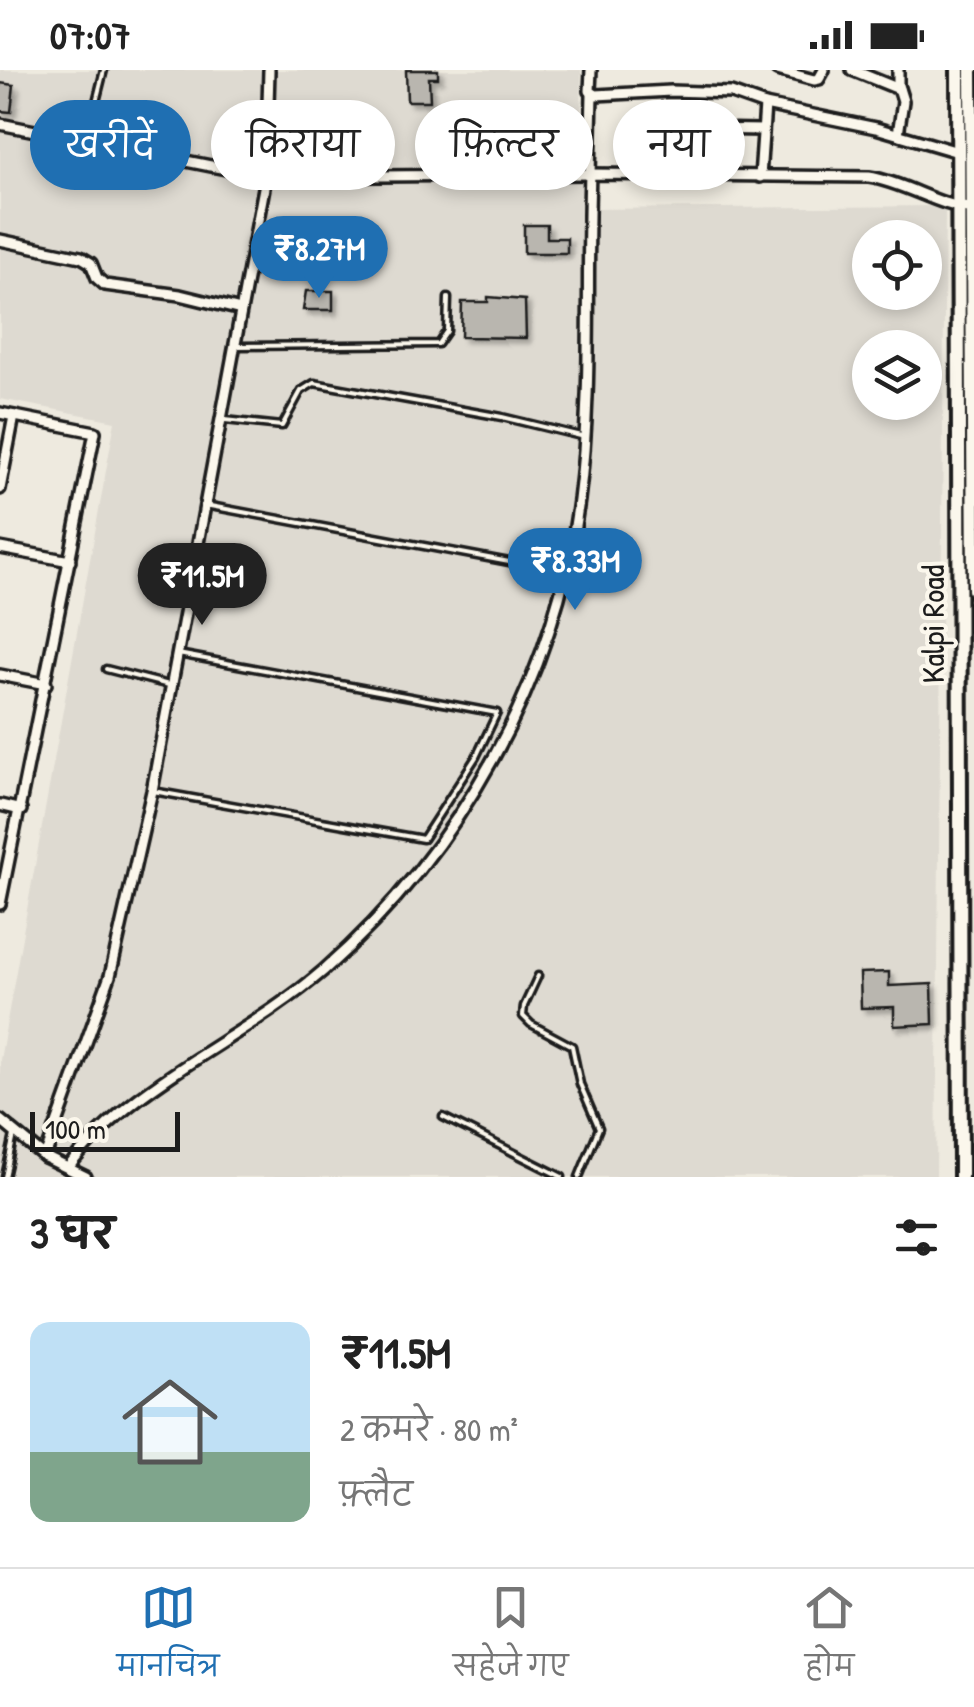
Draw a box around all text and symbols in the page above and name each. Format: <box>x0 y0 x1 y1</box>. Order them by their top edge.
text: 07:07 <box>50 9 130 61</box>
chip: खरीदें <box>30 100 191 190</box>
chip: किराया <box>211 100 395 190</box>
chip: फ़िल्टर <box>415 100 593 190</box>
chip: नया <box>613 100 745 190</box>
pin: ₹8.27M <box>238 216 400 301</box>
map controls <box>852 220 942 420</box>
button: locate <box>852 220 942 310</box>
text: ₹8.27M <box>273 227 365 270</box>
button: layers <box>852 330 942 420</box>
pin: ₹8.33M <box>494 528 656 613</box>
text: ₹8.33M <box>530 539 620 582</box>
pin: ₹11.5M <box>121 543 283 628</box>
text: ₹11.5M <box>160 554 244 597</box>
street label: Kalpi Road <box>911 565 954 683</box>
scale bar <box>30 1107 180 1152</box>
text: 100 m <box>45 1110 106 1148</box>
text: 3 घर <box>30 1204 114 1261</box>
icon: filters <box>889 1210 944 1265</box>
text: ₹11.5M <box>340 1324 451 1381</box>
icon: home <box>110 1362 230 1482</box>
text: 2 कमरे · 80 m² <box>340 1408 518 1451</box>
text: फ़्लैट <box>340 1473 413 1516</box>
tab: मानचित्र <box>117 1580 220 1697</box>
tab: सहेजे गए <box>453 1580 569 1697</box>
tab: होम <box>802 1580 857 1697</box>

